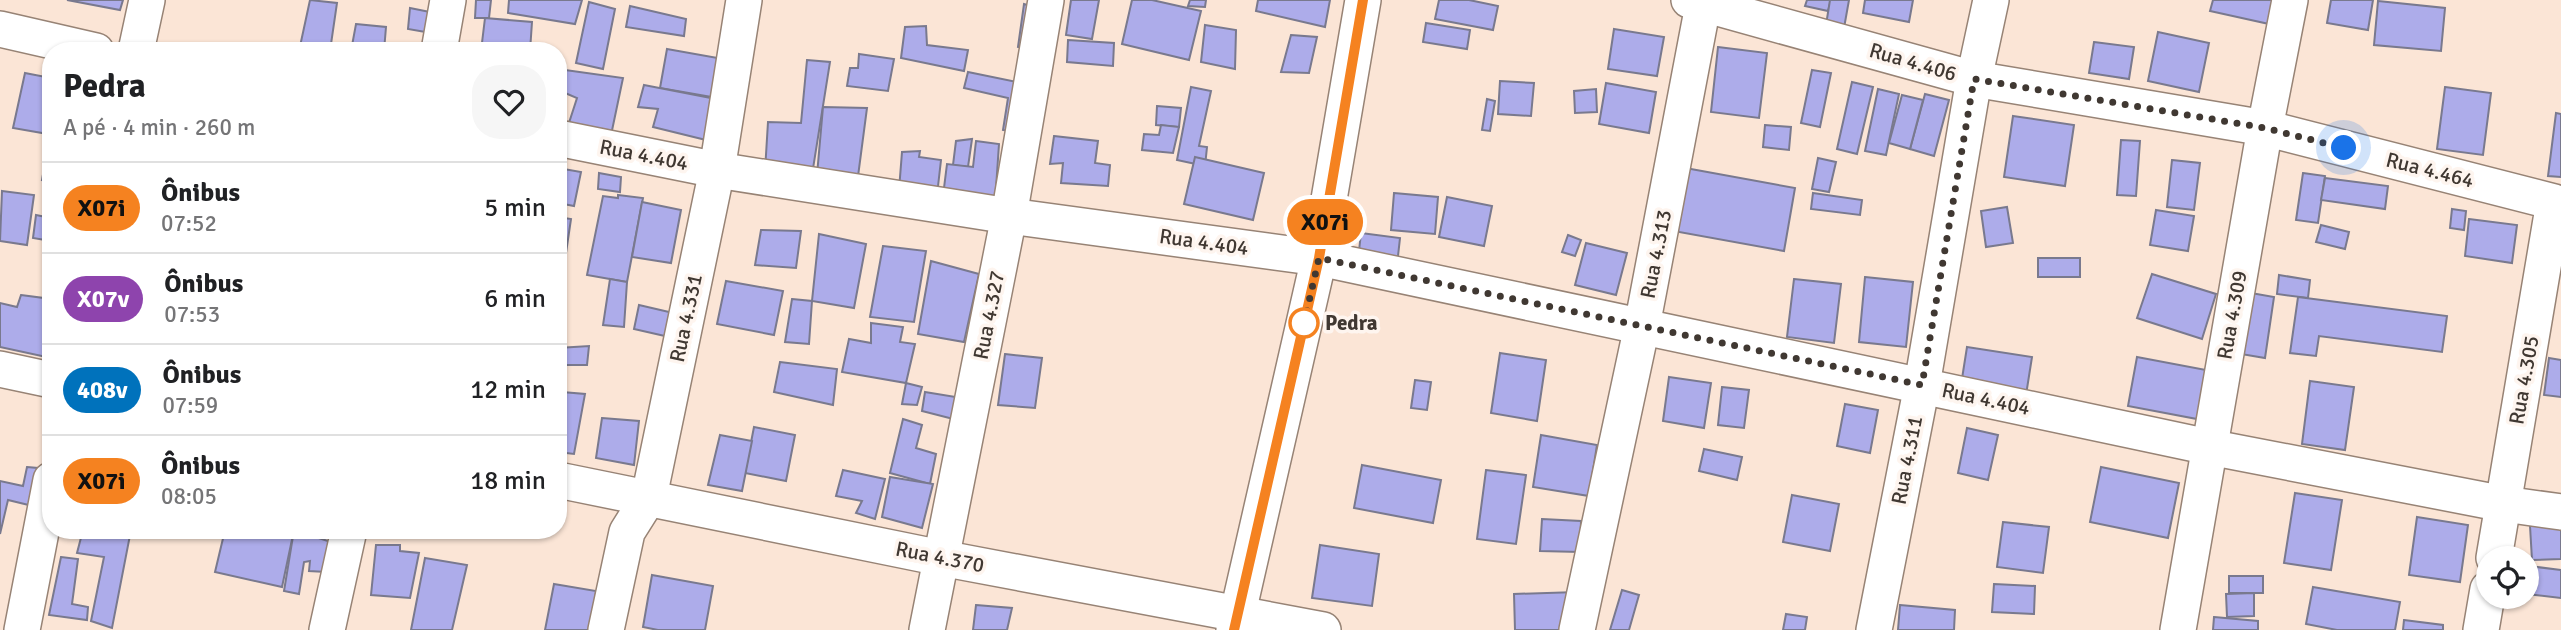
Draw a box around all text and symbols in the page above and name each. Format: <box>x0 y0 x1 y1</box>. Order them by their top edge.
street label: Rua 4.406 <box>1866 37 1960 87</box>
button: heart <box>472 65 546 139</box>
text: Pedra <box>63 66 146 107</box>
text: A pé · 4 min · 260 m <box>63 113 255 142</box>
your location <box>2326 130 2361 165</box>
street label: Rua 4.404 <box>597 134 691 176</box>
street label: Rua 4.464 <box>2383 147 2477 193</box>
text: Ônibus <box>161 177 240 209</box>
text: 5 min <box>484 192 546 224</box>
text: X07i <box>78 193 125 223</box>
line badge: X07i <box>1276 199 1374 245</box>
text: X07i <box>1301 207 1349 237</box>
street label: Rua 4.313 <box>1635 207 1677 301</box>
text: 07:52 <box>161 209 217 238</box>
street label: Rua 4.404 <box>1158 223 1250 261</box>
text: Ônibus <box>164 268 243 300</box>
street label: Rua 4.327 <box>968 268 1010 362</box>
street label: Rua 4.309 <box>2211 269 2253 361</box>
street label: Rua 4.331 <box>664 271 708 365</box>
text: 6 min <box>484 283 546 315</box>
text: X07v <box>77 284 129 314</box>
text: 07:53 <box>164 300 220 329</box>
marker: Pedra <box>1289 308 1319 338</box>
place label: Pedra <box>1325 310 1378 336</box>
street label: Rua 4.305 <box>2503 334 2545 426</box>
text: Ônibus <box>162 359 241 391</box>
text: 12 min <box>470 374 546 406</box>
text: 408v <box>77 375 127 405</box>
street label: Rua 4.404 <box>1939 377 2033 421</box>
text: 07:59 <box>162 391 218 420</box>
street label: Rua 4.311 <box>1886 413 1928 507</box>
text: Ônibus <box>161 450 240 482</box>
text: 18 min <box>470 465 546 497</box>
text: X07i <box>78 466 125 496</box>
text: 08:05 <box>161 482 217 511</box>
street label: Rua 4.370 <box>893 536 987 578</box>
map controls <box>2476 546 2539 609</box>
button: locate <box>2476 546 2539 609</box>

